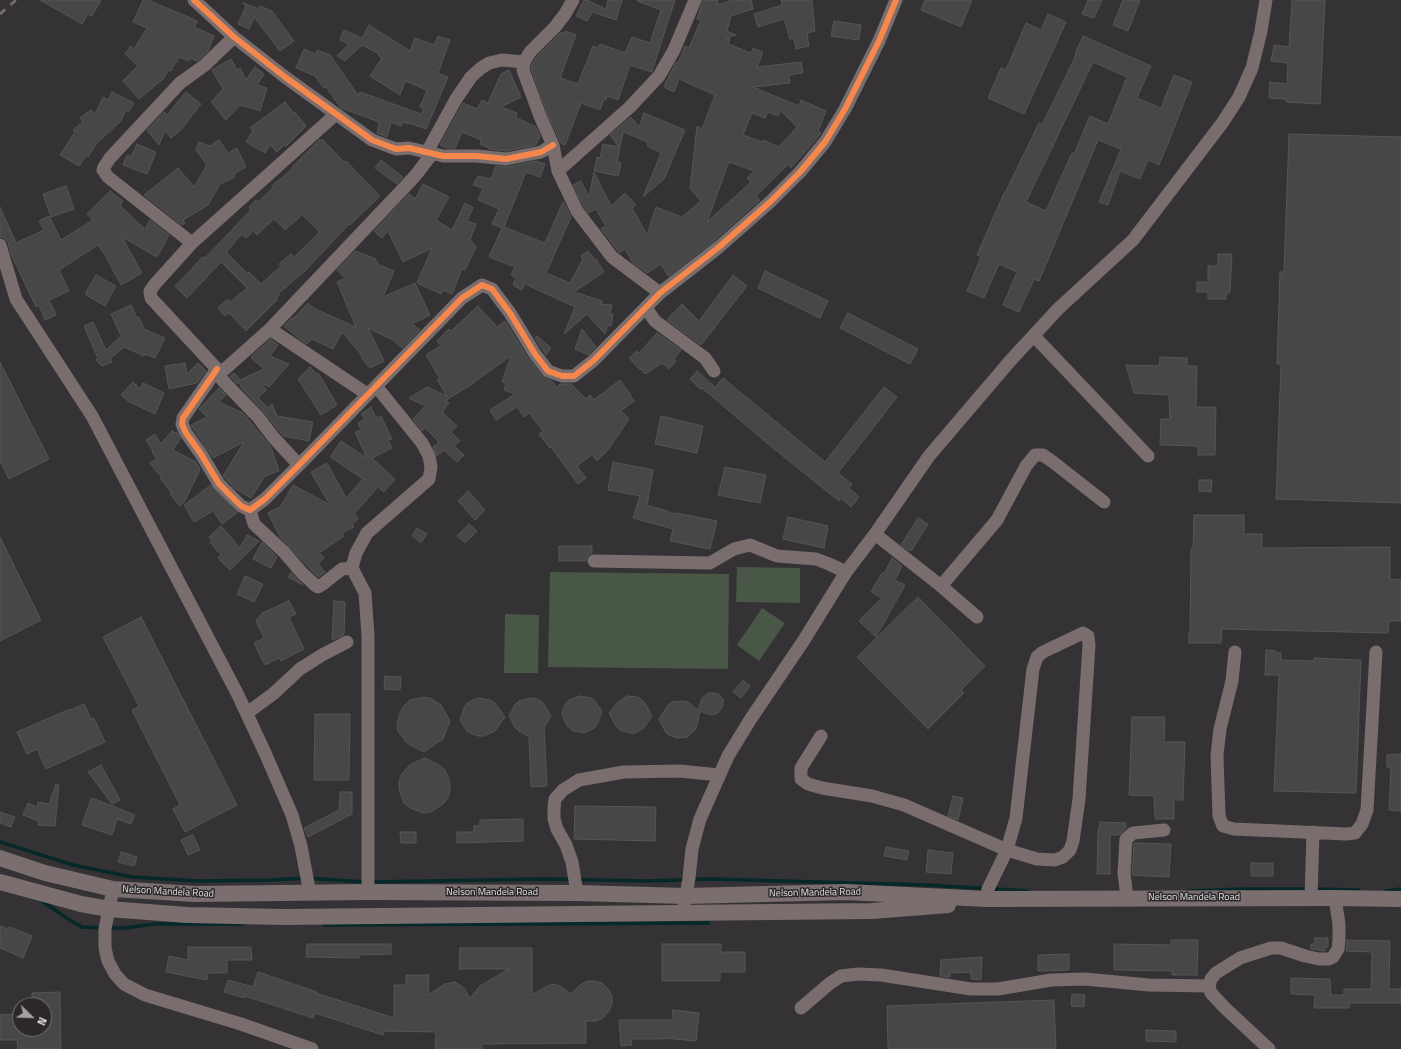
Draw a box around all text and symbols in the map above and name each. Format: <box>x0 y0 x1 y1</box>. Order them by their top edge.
street label: Nelson Mandela Road <box>122 884 214 900</box>
street label: Nelson Mandela Road <box>769 886 861 900</box>
street label: Nelson Mandela Road <box>446 887 538 899</box>
street label: Nelson Mandela Road <box>1148 892 1240 904</box>
north arrow <box>12 997 52 1037</box>
text: N <box>33 1015 51 1028</box>

